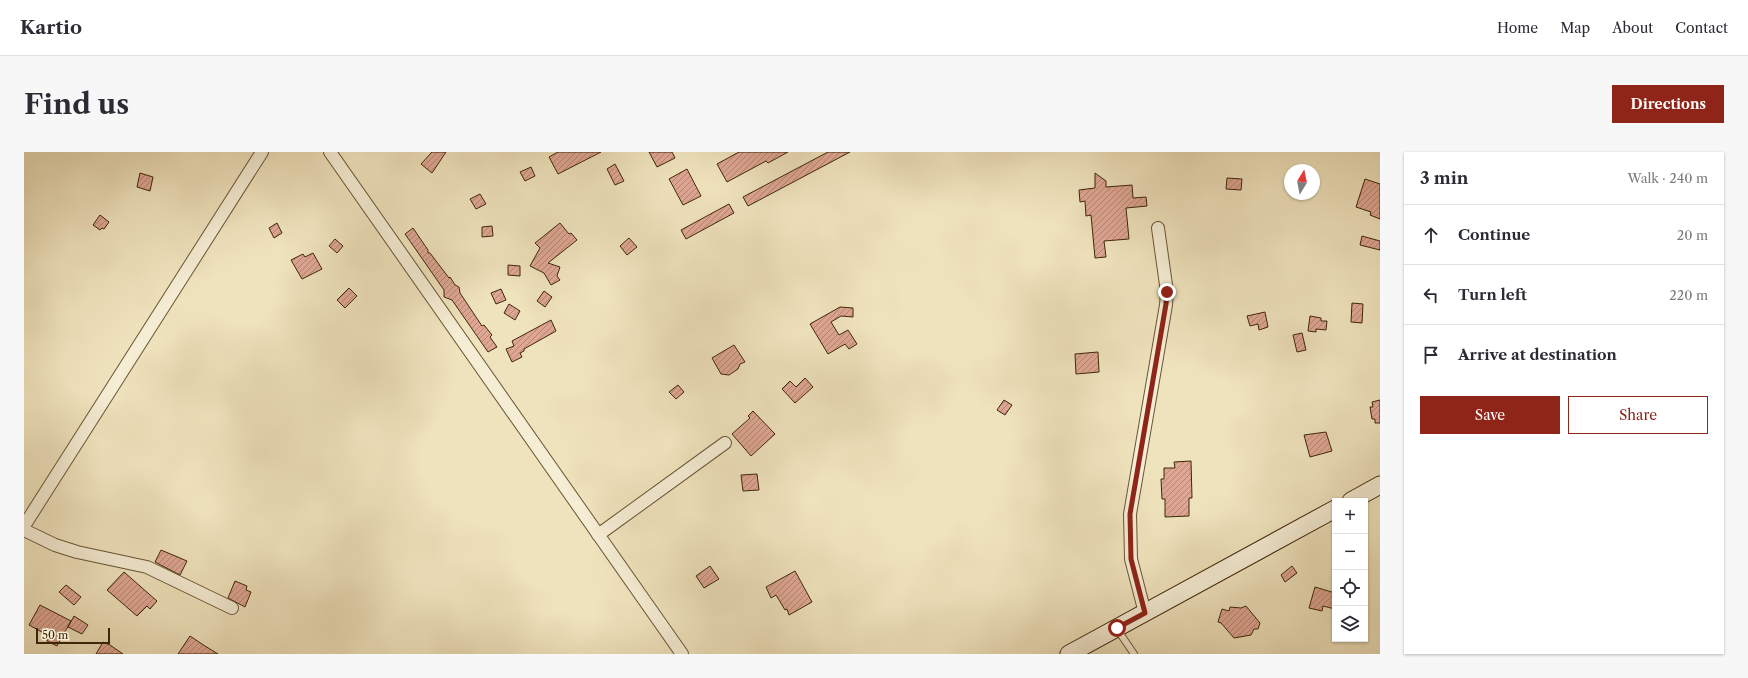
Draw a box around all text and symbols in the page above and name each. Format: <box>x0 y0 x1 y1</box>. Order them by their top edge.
text: Kartio <box>20 16 82 39</box>
text: Home <box>1497 19 1538 37</box>
text: Map <box>1560 19 1590 37</box>
text: About <box>1612 19 1653 37</box>
text: Contact <box>1675 19 1728 37</box>
button: Directions <box>1612 85 1724 123</box>
text: Find us <box>24 87 129 121</box>
north arrow <box>1284 164 1320 200</box>
text: 3 min <box>1420 168 1469 188</box>
text: Walk · 240 m <box>1628 170 1708 186</box>
icon: ahead <box>1420 224 1442 246</box>
text: Continue <box>1458 225 1530 244</box>
text: 20 m <box>1677 227 1708 243</box>
route end <box>1158 283 1176 301</box>
icon: left <box>1420 284 1442 306</box>
text: Turn left <box>1458 285 1527 304</box>
text: 220 m <box>1669 287 1708 303</box>
icon: arrive <box>1420 344 1442 366</box>
text: Arrive at destination <box>1458 345 1617 364</box>
button: Save <box>1420 396 1560 434</box>
button: Share <box>1568 396 1708 434</box>
map controls <box>1332 498 1368 642</box>
button: + <box>1332 498 1368 534</box>
button: − <box>1332 534 1368 570</box>
button: locate <box>1332 570 1368 606</box>
button: layers <box>1332 606 1368 642</box>
route start <box>1108 619 1126 637</box>
scale bar <box>36 626 110 645</box>
text: 50 m <box>42 628 68 642</box>

